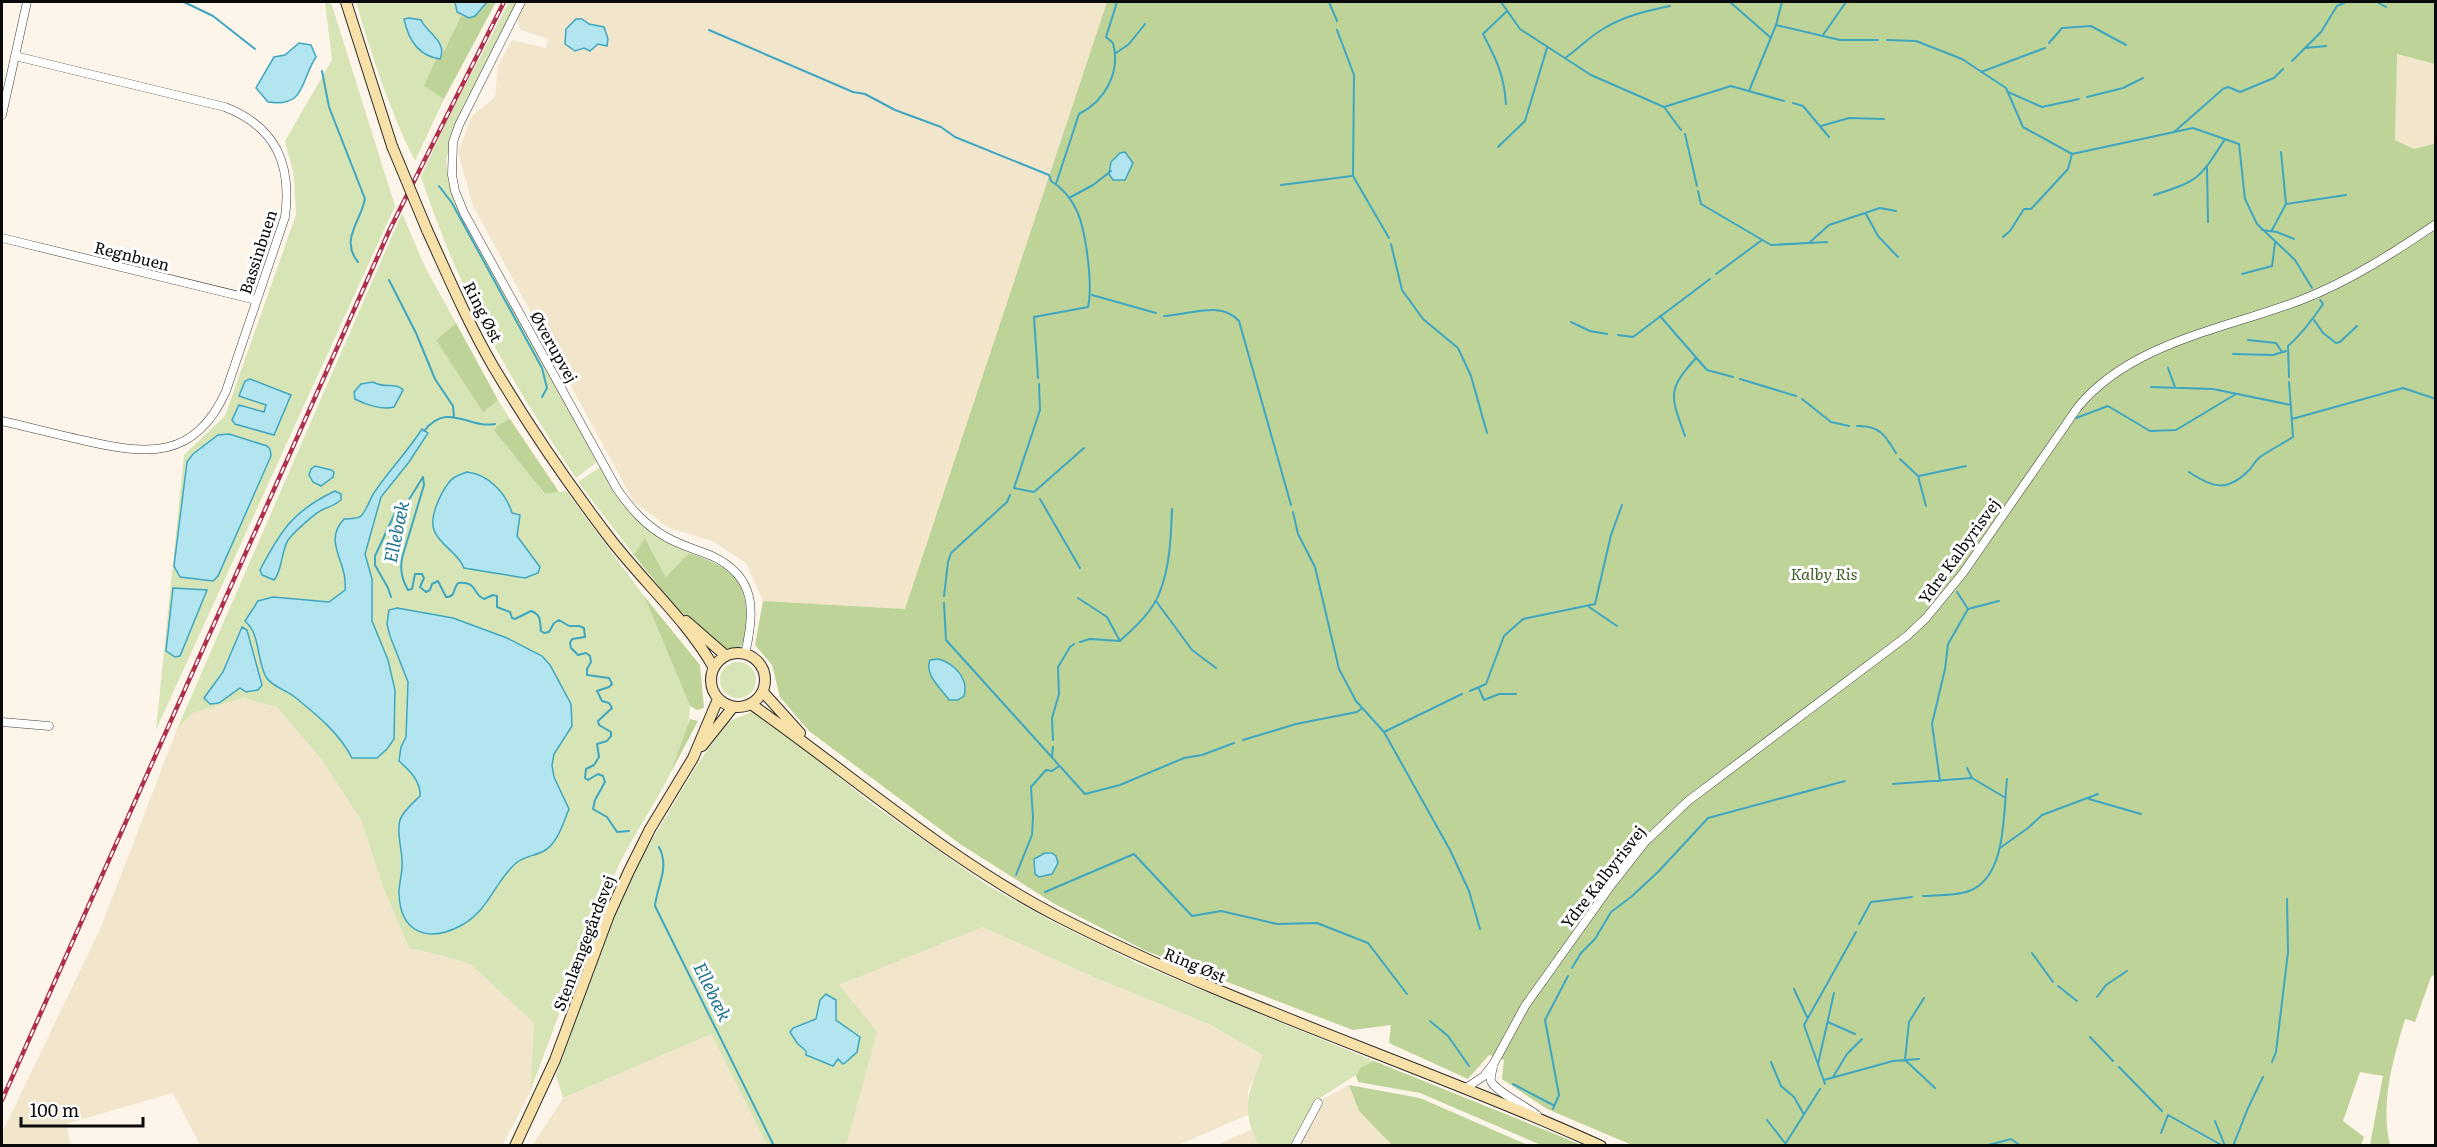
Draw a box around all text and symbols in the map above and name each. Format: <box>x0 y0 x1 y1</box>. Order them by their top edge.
street label: Bassinbuen <box>232 206 282 297</box>
street label: Regnbuen <box>92 234 173 276</box>
street label: Ring Øst <box>458 277 510 347</box>
street label: Øverupvej <box>525 306 584 387</box>
street label: Ydre Kalbyrisvej <box>1912 493 2005 608</box>
water label: Ellebæk <box>376 498 415 565</box>
park label: Kalby Ris <box>1790 561 1858 585</box>
street label: Ydre Kalbyrisvej <box>1554 820 1650 933</box>
street label: Stenlængegårdsvej <box>546 871 620 1014</box>
street label: Ring Øst <box>1161 940 1231 988</box>
water label: Ellebæk <box>687 957 739 1026</box>
scale bar <box>21 1090 142 1128</box>
text: 100 m <box>30 1096 79 1123</box>

